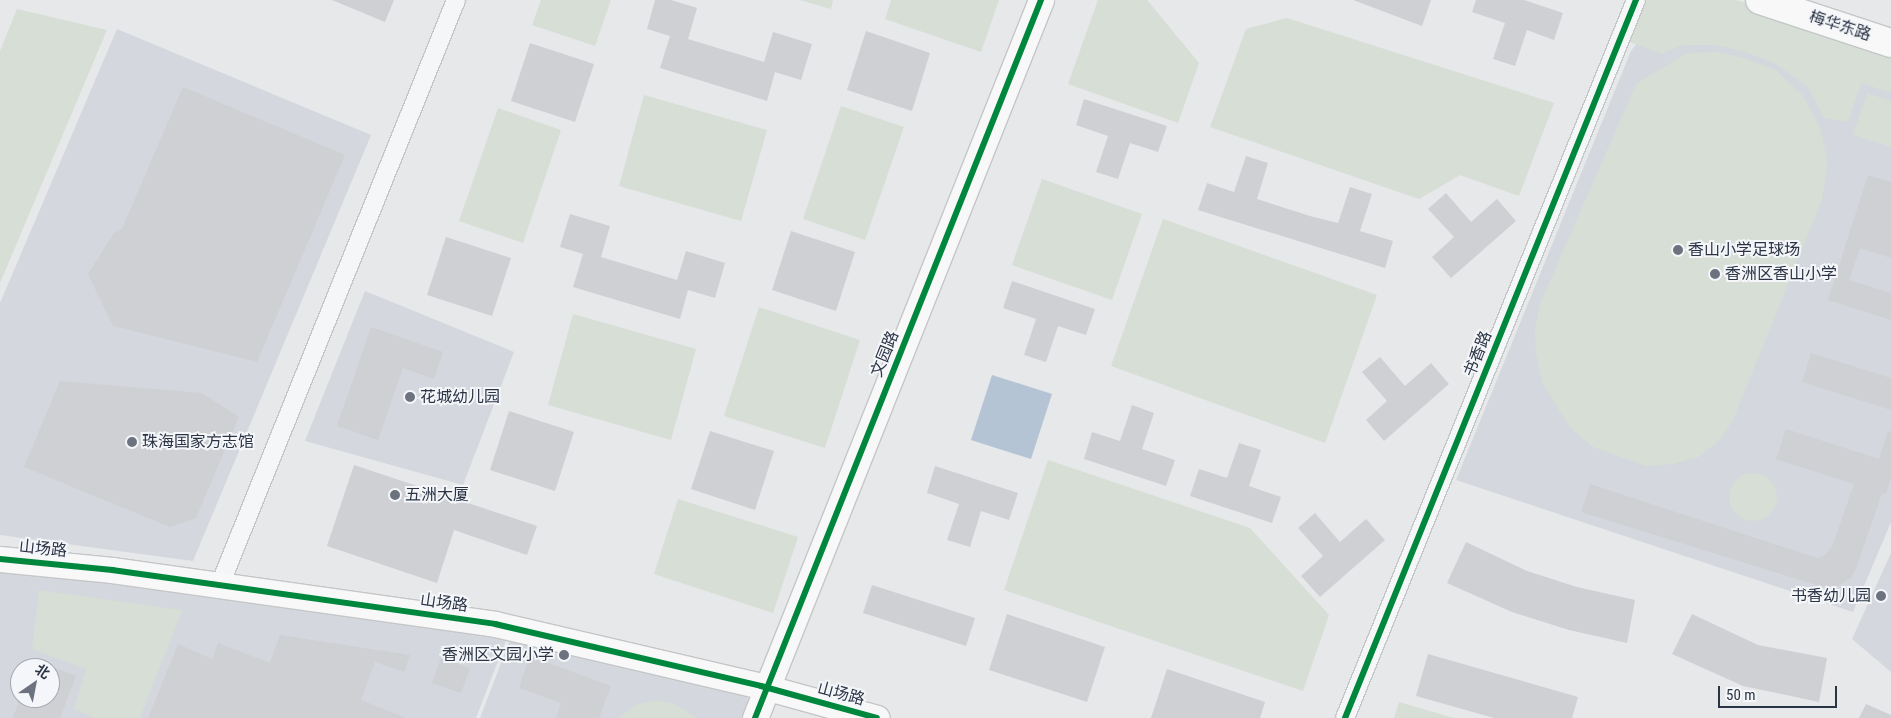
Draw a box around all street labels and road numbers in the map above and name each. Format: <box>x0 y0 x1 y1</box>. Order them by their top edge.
street label: 梅华东路 <box>1807 7 1873 45</box>
street label: 文园路 <box>867 328 903 380</box>
street label: 书香路 <box>1460 328 1496 380</box>
street label: 山场路 <box>18 537 68 561</box>
street label: 山场路 <box>419 590 469 616</box>
street label: 山场路 <box>815 679 867 709</box>

